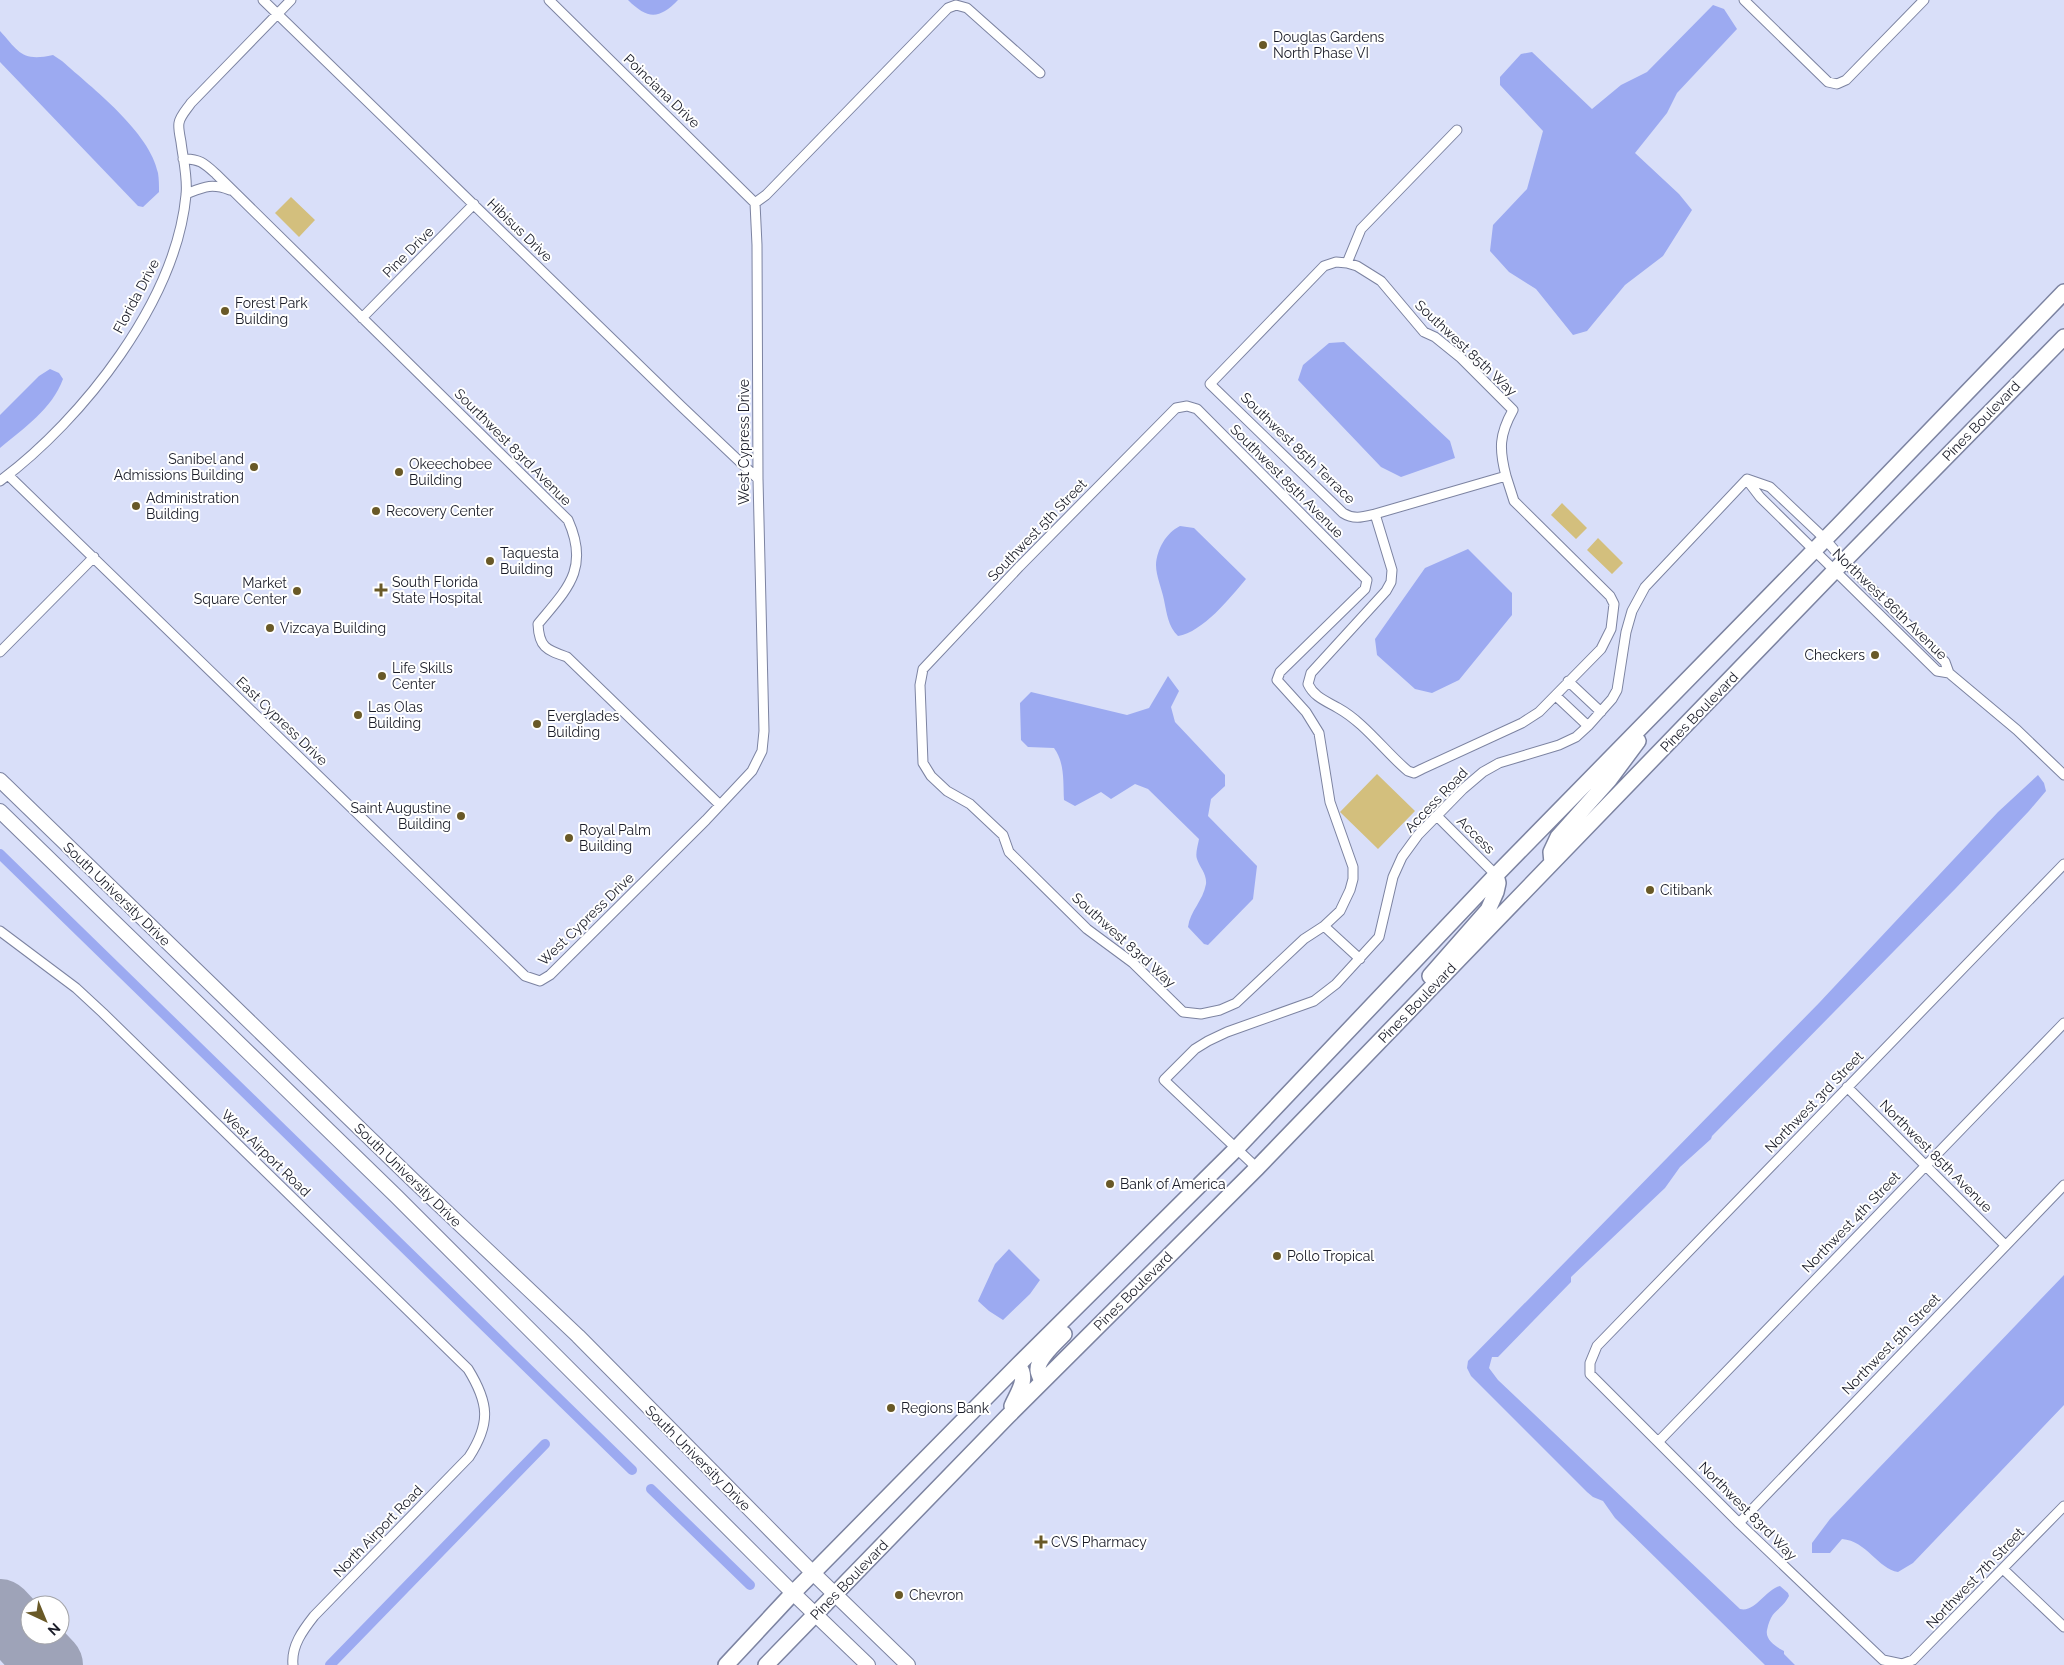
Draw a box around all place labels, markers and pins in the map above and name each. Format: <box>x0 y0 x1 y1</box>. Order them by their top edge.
place label: Douglas Gardens North Phase VI <box>1273 29 1385 61</box>
marker: Douglas Gardens North Phase VI <box>1257 39 1269 51</box>
place label: Forest Park Building <box>235 295 308 327</box>
marker: Forest Park Building <box>219 305 231 317</box>
place label: Sanibel and Admissions Building <box>114 451 244 483</box>
place label: Okeechobee Building <box>409 456 492 488</box>
marker: Sanibel and Admissions Building <box>248 461 260 473</box>
marker: Okeechobee Building <box>393 466 405 478</box>
place label: Administration Building <box>146 490 239 522</box>
marker: Administration Building <box>130 500 142 512</box>
place label: Recovery Center <box>386 503 494 519</box>
marker: Recovery Center <box>370 505 382 517</box>
place label: Taquesta Building <box>500 545 559 577</box>
marker: Taquesta Building <box>484 555 496 567</box>
place label: South Florida State Hospital <box>392 574 482 606</box>
place label: Market Square Center <box>194 575 287 607</box>
marker: South Florida State Hospital <box>374 583 388 597</box>
marker: Market Square Center <box>291 585 303 597</box>
place label: Vizcaya Building <box>280 620 386 636</box>
marker: Vizcaya Building <box>264 622 276 634</box>
place label: Checkers <box>1804 647 1865 663</box>
marker: Checkers <box>1869 649 1881 661</box>
place label: Life Skills Center <box>392 660 453 692</box>
marker: Life Skills Center <box>376 670 388 682</box>
place label: Las Olas Building <box>368 699 423 731</box>
place label: Everglades Building <box>547 708 619 740</box>
marker: Las Olas Building <box>352 709 364 721</box>
marker: Everglades Building <box>531 718 543 730</box>
place label: Saint Augustine Building <box>350 800 451 832</box>
marker: Saint Augustine Building <box>455 810 467 822</box>
place label: Royal Palm Building <box>579 822 651 854</box>
marker: Royal Palm Building <box>563 832 575 844</box>
place label: Citibank <box>1660 882 1713 898</box>
marker: Citibank <box>1644 884 1656 896</box>
place label: Bank of America <box>1120 1176 1226 1192</box>
marker: Bank of America <box>1104 1178 1116 1190</box>
place label: Pollo Tropical <box>1287 1248 1374 1264</box>
marker: Pollo Tropical <box>1271 1250 1283 1262</box>
place label: Regions Bank <box>901 1400 990 1416</box>
marker: Regions Bank <box>885 1402 897 1414</box>
place label: CVS Pharmacy <box>1051 1534 1147 1550</box>
marker: CVS Pharmacy <box>1035 1536 1047 1548</box>
place label: Chevron <box>909 1587 963 1603</box>
marker: Chevron <box>893 1589 905 1601</box>

